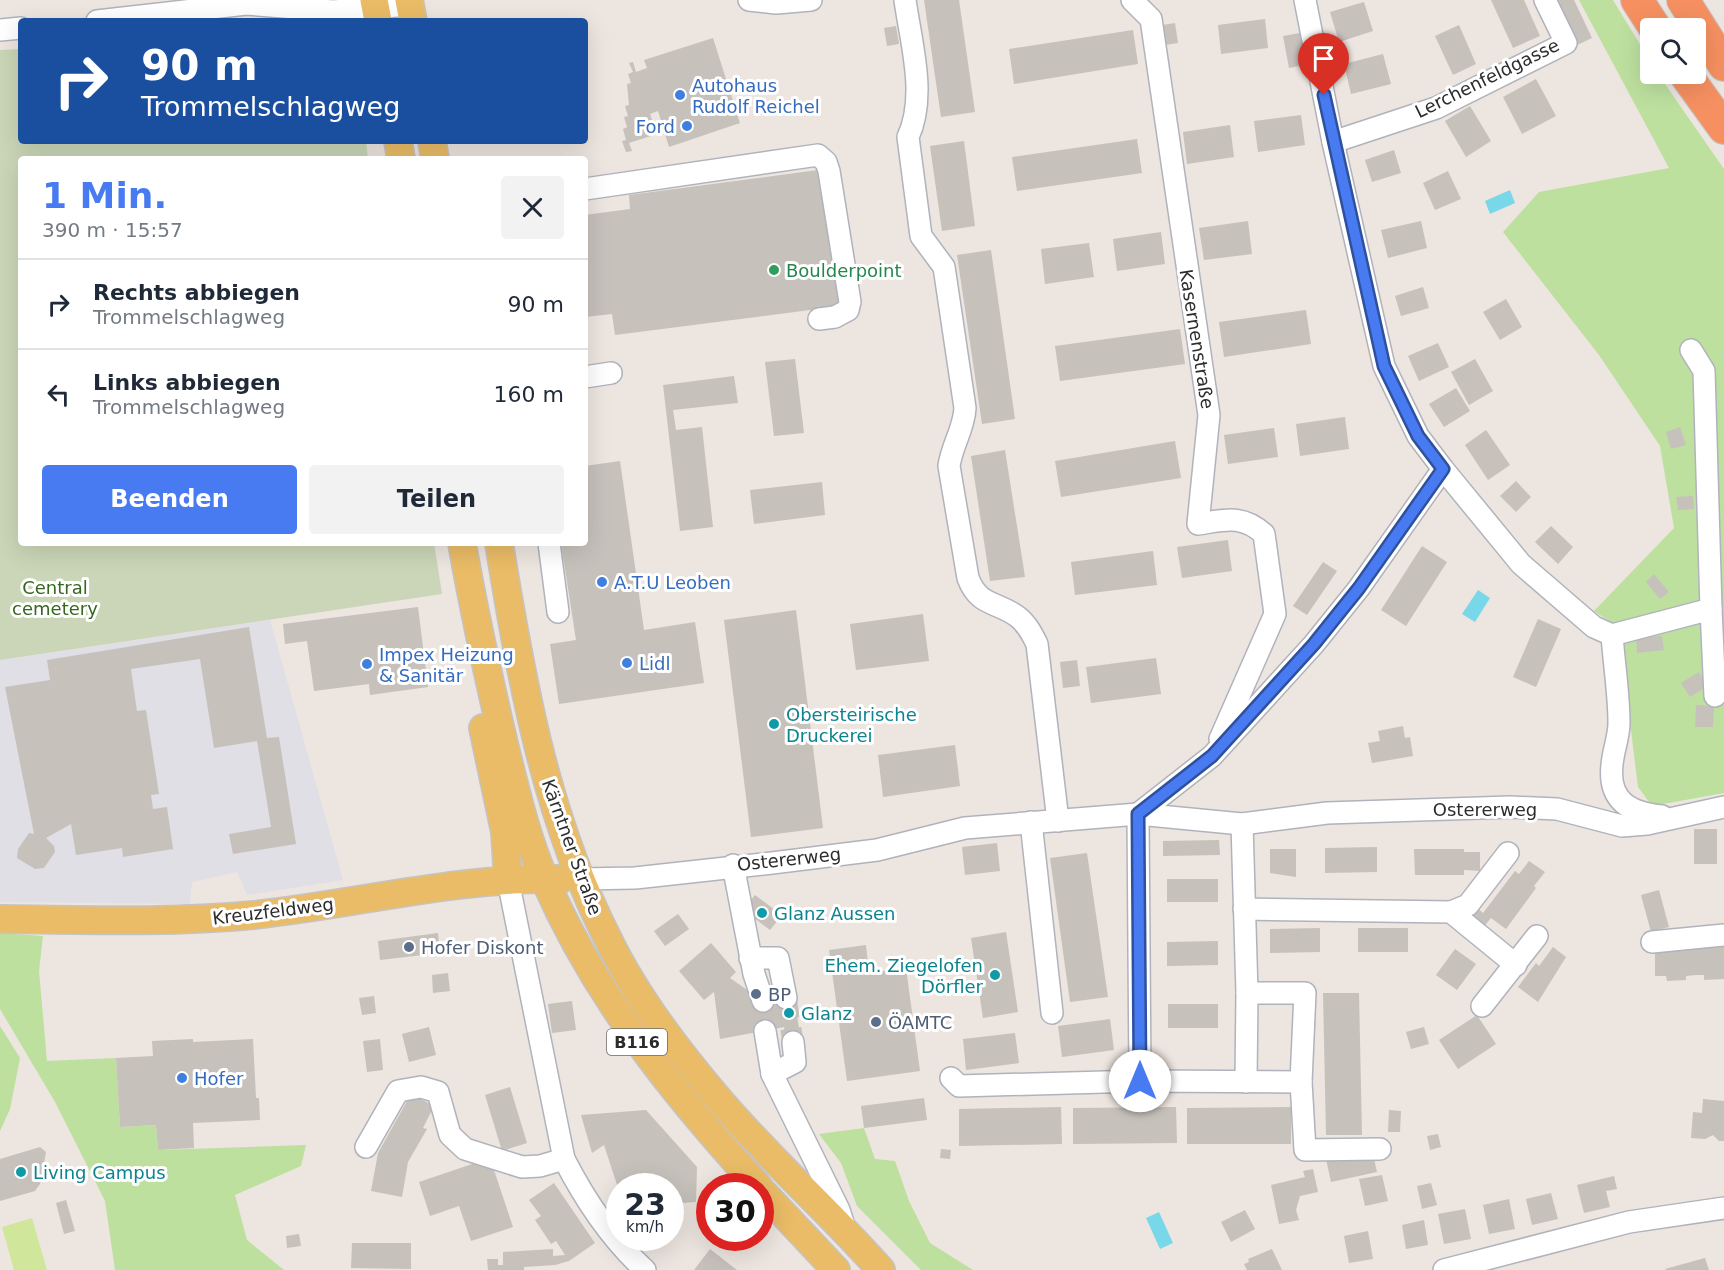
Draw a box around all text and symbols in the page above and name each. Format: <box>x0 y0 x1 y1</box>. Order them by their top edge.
map controls <box>1640 18 1706 84</box>
button: search <box>1640 18 1706 84</box>
pin <box>1298 33 1349 95</box>
street label: Lerchenfeldgasse <box>1412 34 1562 122</box>
text: 90 m <box>141 41 258 90</box>
icon: right <box>42 42 120 120</box>
icon: arrive <box>1307 42 1340 75</box>
place label: Autohaus Rudolf Reichel <box>692 75 820 117</box>
marker: Autohaus Rudolf Reichel <box>673 88 687 102</box>
text: Trommelschlagweg <box>141 91 400 122</box>
place label: Ford <box>636 116 675 137</box>
marker: Ford <box>680 119 694 133</box>
text: 1 Min. <box>42 175 167 216</box>
button: close <box>501 176 564 239</box>
text: 390 m · 15:57 <box>42 218 183 242</box>
place label: Boulderpoint <box>786 260 902 281</box>
marker: Boulderpoint <box>767 263 781 277</box>
street label: Kasernenstraße <box>1176 268 1218 410</box>
text: Rechts abbiegen <box>93 280 300 305</box>
icon: right <box>42 288 75 321</box>
text: 90 m <box>508 292 564 317</box>
text: Trommelschlagweg <box>93 305 285 329</box>
text: Links abbiegen <box>93 370 281 395</box>
icon: left <box>42 378 75 411</box>
text: 160 m <box>494 382 564 407</box>
text: Trommelschlagweg <box>93 395 285 419</box>
button: Beenden <box>42 465 297 534</box>
button: Teilen <box>309 465 564 534</box>
place label: A.T.U Leoben <box>614 572 731 593</box>
marker: A.T.U Leoben <box>595 575 609 589</box>
park label: Central cemetery <box>12 577 98 619</box>
place label: Impex Heizung & Sanitär <box>379 644 514 686</box>
place label: Lidl <box>639 653 670 674</box>
marker: Lidl <box>620 656 634 670</box>
marker: Impex Heizung & Sanitär <box>360 657 374 671</box>
place label: Obersteirische Druckerei <box>786 704 917 746</box>
marker: Obersteirische Druckerei <box>767 717 781 731</box>
street label: Kärntner Straße <box>538 776 606 918</box>
street label: Ostererweg <box>1433 799 1537 820</box>
street label: Ostererweg <box>736 843 842 875</box>
street label: Kreuzfeldweg <box>211 893 335 929</box>
place label: Glanz Aussen <box>774 903 896 924</box>
marker: Glanz Aussen <box>755 906 769 920</box>
place label: Hofer Diskont <box>421 937 544 958</box>
marker: Hofer Diskont <box>402 940 416 954</box>
place label: Ehem. Ziegelofen Dörfler <box>824 955 984 997</box>
marker: Ehem. Ziegelofen Dörfler <box>988 968 1002 982</box>
place label: BP <box>768 984 791 1005</box>
marker: BP <box>749 987 763 1001</box>
place label: Glanz <box>801 1003 852 1024</box>
marker: Glanz <box>782 1006 796 1020</box>
place label: ÖAMTC <box>888 1012 952 1033</box>
marker: ÖAMTC <box>869 1015 883 1029</box>
road number: B116 <box>607 1029 667 1055</box>
position arrow <box>1108 1049 1172 1113</box>
place label: Hofer <box>194 1068 244 1089</box>
marker: Hofer <box>175 1071 189 1085</box>
place label: Living Campus <box>33 1162 166 1183</box>
marker: Living Campus <box>14 1165 28 1179</box>
speed limit sign: 30 <box>696 1173 774 1251</box>
text: 23 <box>624 1187 666 1222</box>
text: km/h <box>626 1218 664 1236</box>

